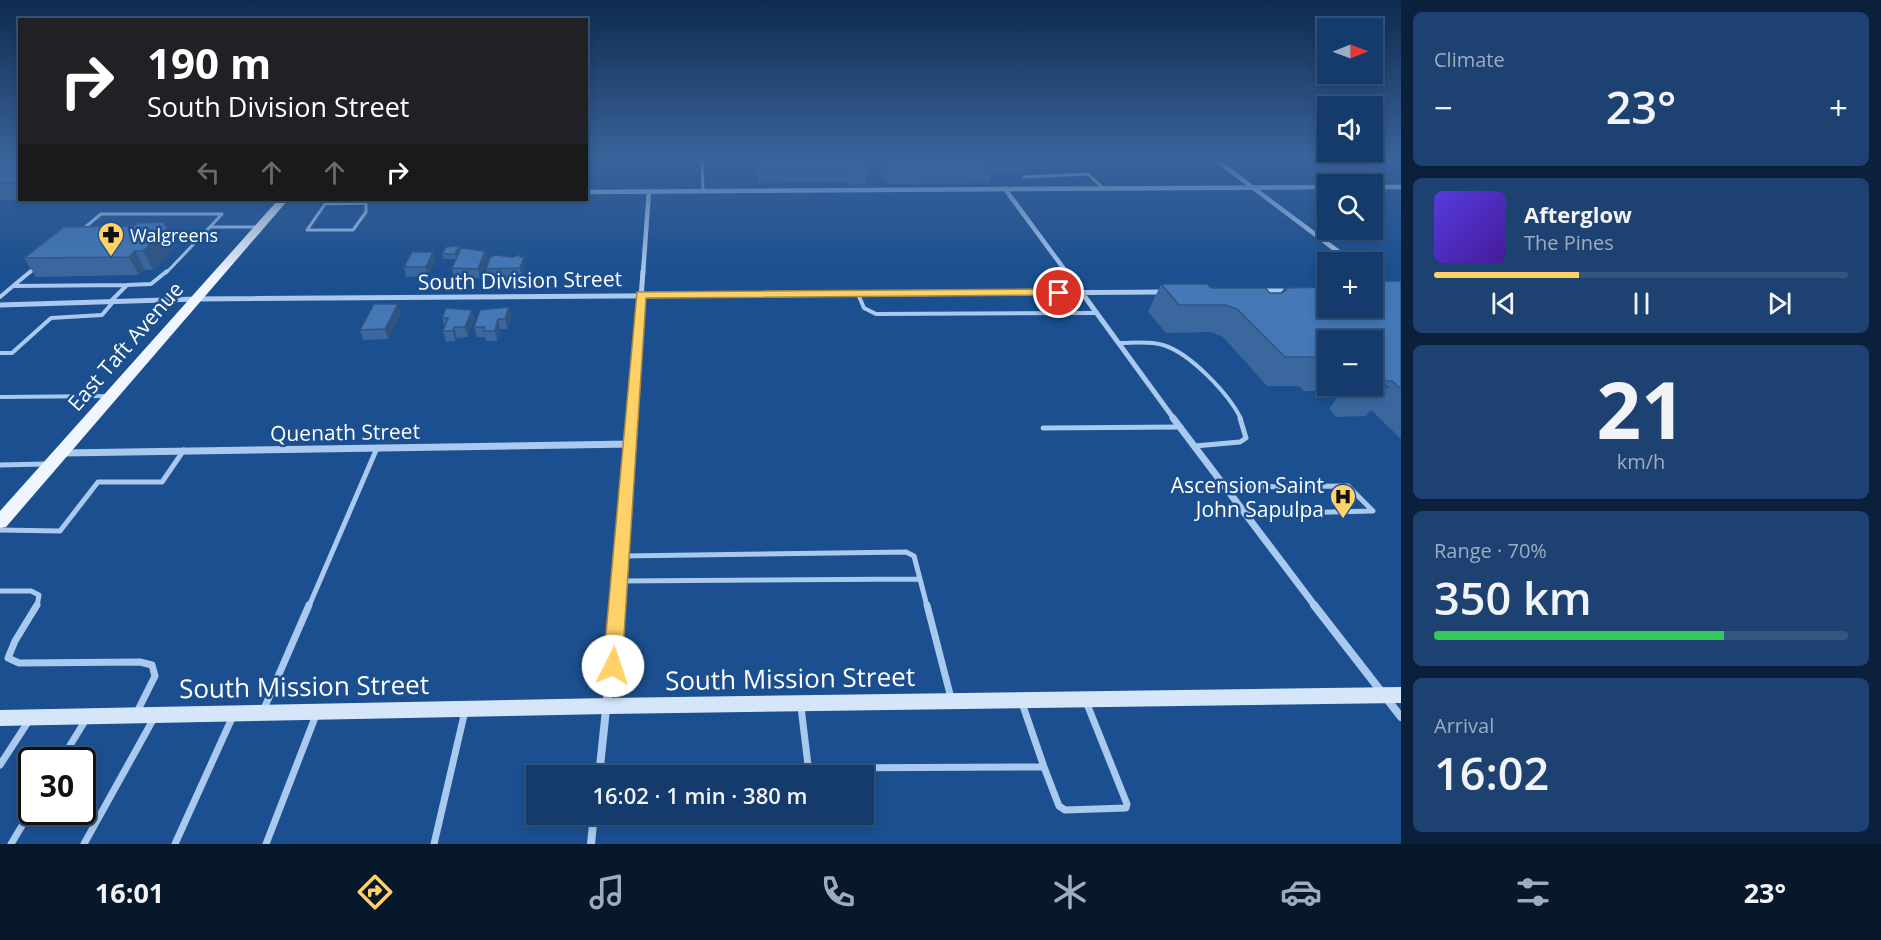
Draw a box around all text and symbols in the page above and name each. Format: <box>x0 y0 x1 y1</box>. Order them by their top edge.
north arrow <box>1317 18 1383 84</box>
map controls <box>1317 18 1383 396</box>
text: 190 m <box>147 34 271 91</box>
icon: right <box>48 42 126 120</box>
text: Climate <box>1434 46 1505 73</box>
text: 23° <box>1606 76 1676 137</box>
text: − <box>1434 85 1453 130</box>
text: + <box>1829 85 1848 130</box>
text: South Division Street <box>147 88 409 125</box>
button: sound <box>1317 96 1383 162</box>
icon: left <box>192 156 225 189</box>
icon: ahead <box>255 156 288 189</box>
icon: ahead <box>318 156 351 189</box>
icon: right <box>381 156 414 189</box>
button: search <box>1317 174 1383 240</box>
text: Afterglow <box>1524 199 1632 229</box>
pharmacy icon: Walgreens <box>96 220 126 258</box>
place label: Walgreens <box>130 223 218 247</box>
text: The Pines <box>1524 229 1614 256</box>
button: + <box>1317 252 1383 318</box>
street label: South Division Street <box>418 264 622 296</box>
pin <box>1033 267 1084 318</box>
street label: East Taft Avenue <box>61 275 189 417</box>
icon: arrive <box>1042 276 1075 309</box>
icon: previous <box>1487 287 1520 320</box>
icon: pause <box>1625 287 1658 320</box>
icon: next <box>1763 287 1796 320</box>
button: − <box>1317 330 1383 396</box>
text: 21 <box>1596 356 1686 462</box>
street label: Quenath Street <box>270 417 420 447</box>
text: km/h <box>1617 448 1665 475</box>
place label: Ascension Saint John Sapulpa <box>1171 471 1324 523</box>
hospital icon: Ascension Saint John Sapulpa <box>1328 482 1358 520</box>
text: Range · 70% <box>1434 537 1547 564</box>
text: 350 km <box>1434 567 1592 628</box>
position arrow <box>581 634 645 698</box>
street label: South Mission Street <box>665 658 915 698</box>
street label: South Mission Street <box>179 666 429 706</box>
text: Arrival <box>1434 712 1494 739</box>
text: 16:02 <box>1434 742 1549 803</box>
speed limit sign: 30 <box>18 747 96 825</box>
text: 16:02 · 1 min · 380 m <box>592 780 808 810</box>
icon: directions <box>354 871 396 913</box>
icon: music <box>586 871 628 913</box>
icon: phone <box>817 871 859 913</box>
icon: climate <box>1049 871 1091 913</box>
icon: car <box>1280 871 1322 913</box>
icon: filters <box>1512 871 1554 913</box>
text: 16:01 <box>95 874 164 911</box>
text: 23° <box>1744 874 1786 911</box>

